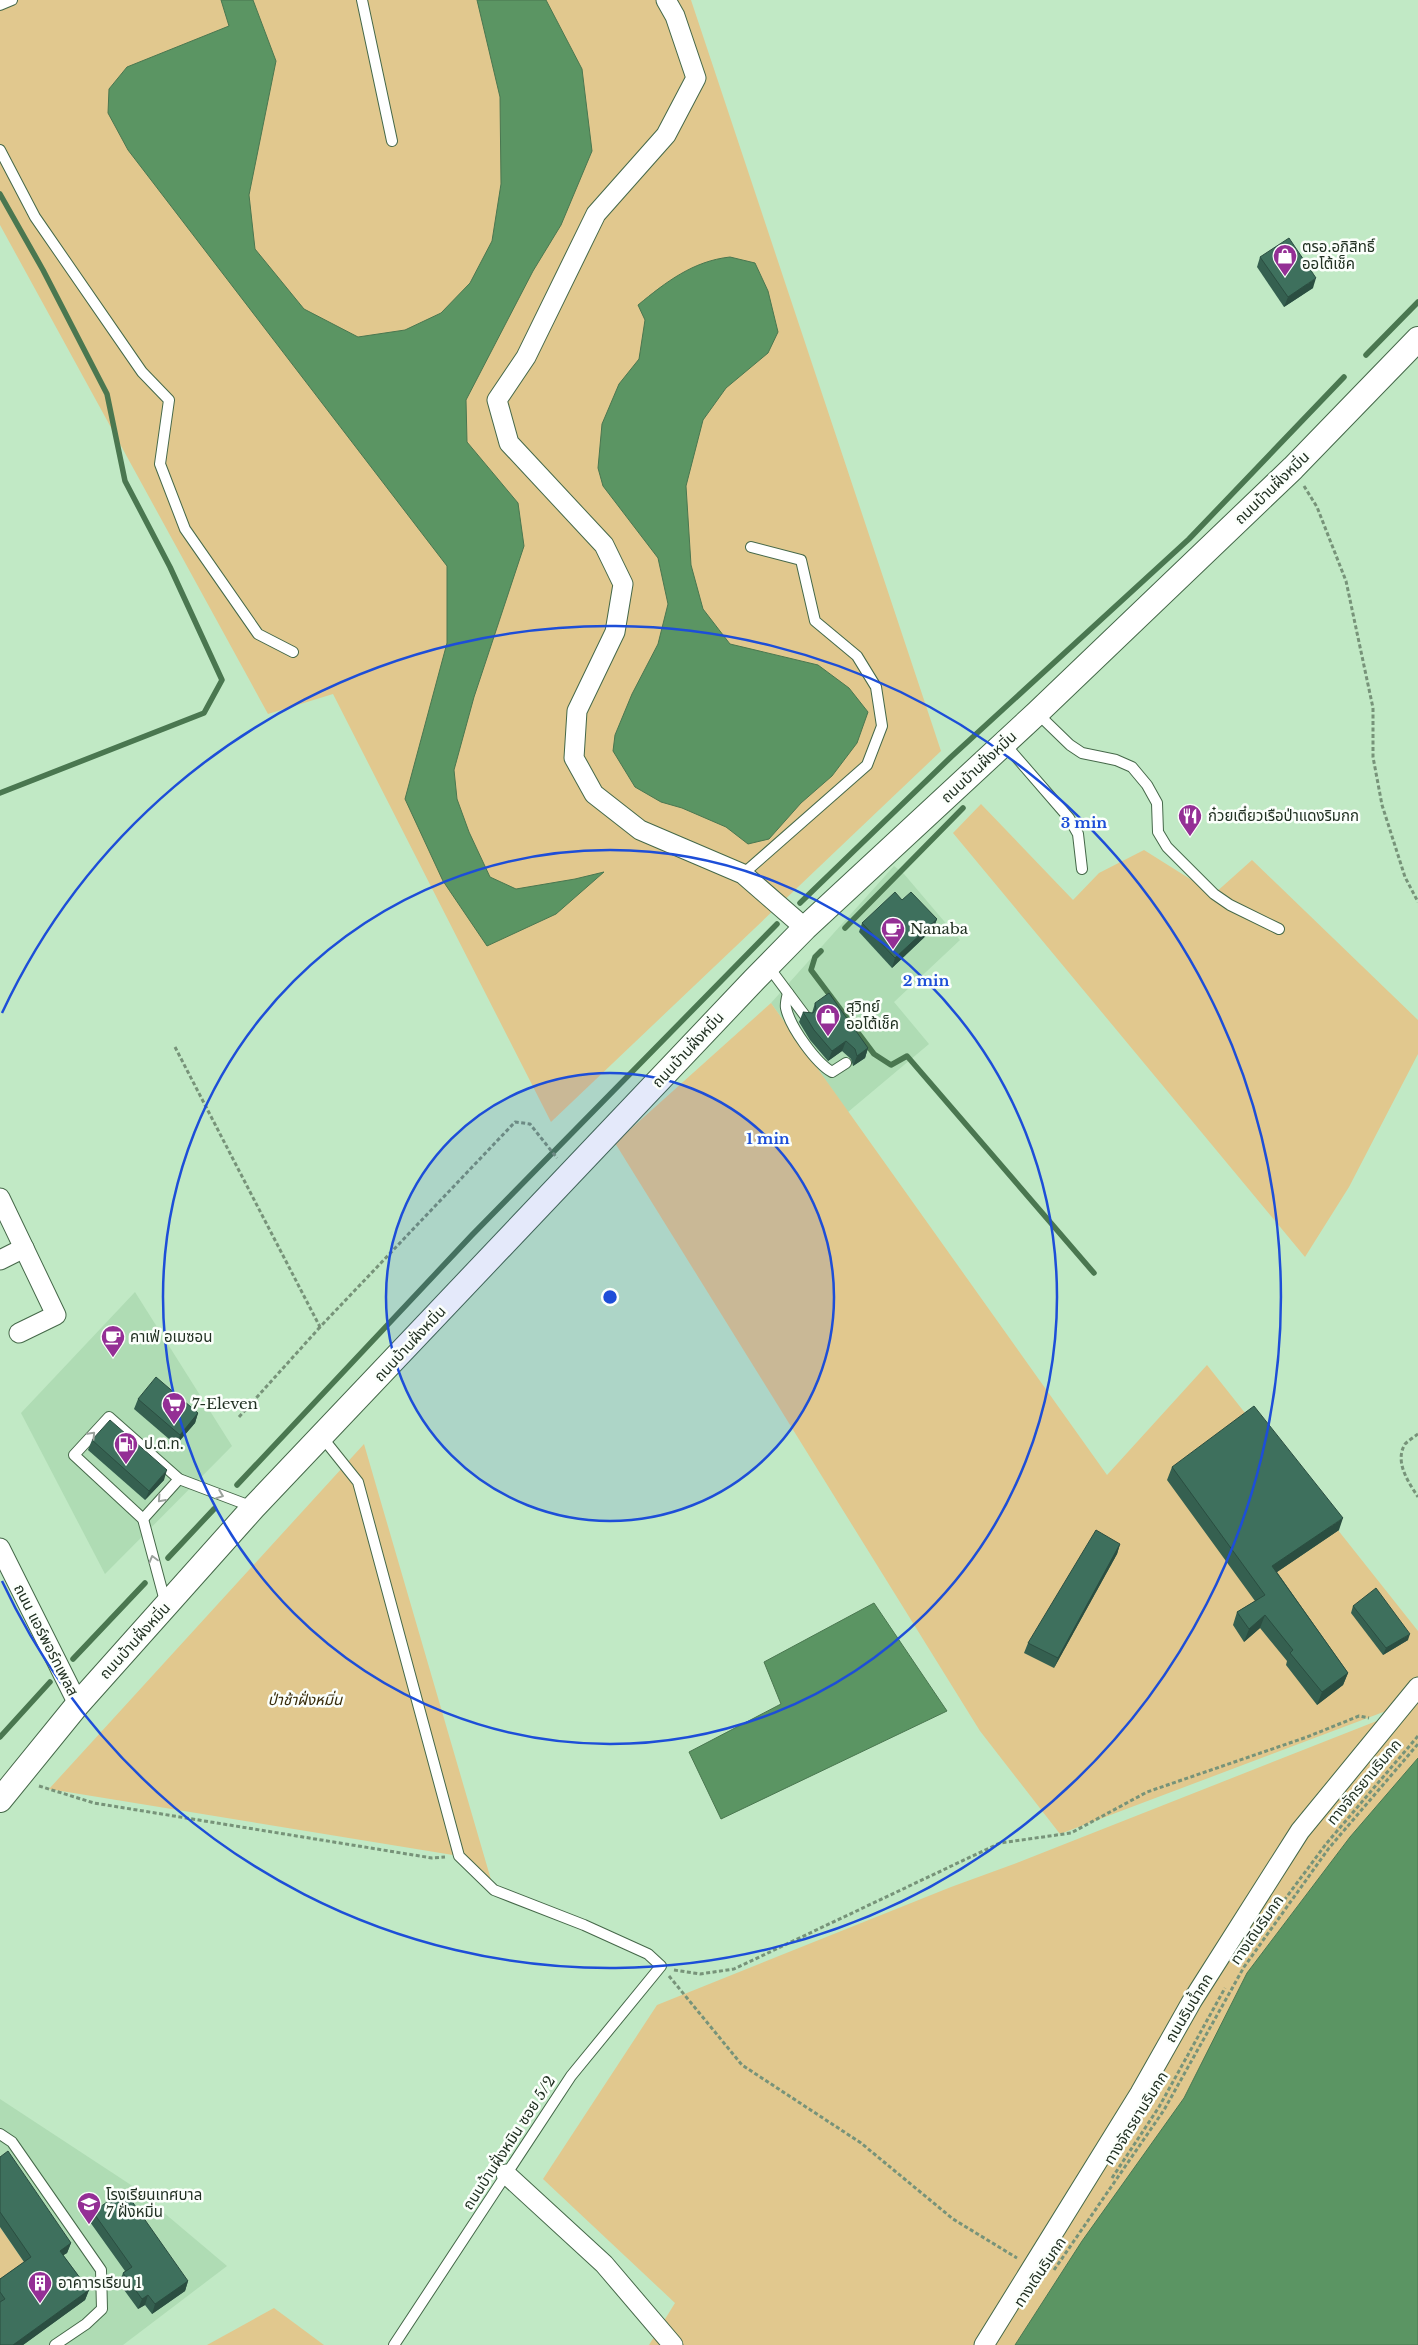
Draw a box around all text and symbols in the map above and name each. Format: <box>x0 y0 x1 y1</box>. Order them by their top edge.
place label: ตรอ.อภิสิทธิ์ ออโต้เช็ค <box>1302 237 1375 273</box>
shop icon: ตรอ.อภิสิทธิ์ ออโต้เช็ค <box>1272 243 1298 277</box>
street label: ถนนบ้านฝั่งหมิ่น <box>1230 447 1313 528</box>
street label: ถนนบ้านฝั่งหมิ่น <box>937 726 1021 807</box>
restaurant icon: ก๋วยเตี๋ยวเรือป่าแดงริมกก <box>1177 803 1203 837</box>
place label: ก๋วยเตี๋ยวเรือป่าแดงริมกก <box>1208 805 1359 825</box>
text: 3 min <box>1061 813 1107 832</box>
cafe icon: Nanaba <box>880 916 906 950</box>
place label: Nanaba <box>910 919 969 938</box>
text: 2 min <box>903 971 949 990</box>
place label: สุวิทย์ ออโต้เช็ค <box>846 997 899 1033</box>
shop icon: สุวิทย์ ออโต้เช็ค <box>815 1003 841 1037</box>
street label: ถนนบ้านฝั่งหมิ่น <box>647 1008 728 1092</box>
text: 1 min <box>746 1129 790 1148</box>
centre of rings <box>601 1288 619 1306</box>
street label: ถนนบ้านฝั่งหมิ่น <box>369 1302 450 1386</box>
cafe icon: คาเฟ่ อเมซอน <box>100 1324 126 1358</box>
place label: คาเฟ่ อเมซอน <box>130 1327 212 1346</box>
supermarket icon: 7-Eleven <box>161 1391 187 1425</box>
place label: 7-Eleven <box>192 1394 258 1413</box>
fuel station icon: ป.ต.ท. <box>113 1431 139 1465</box>
one-way arrow <box>86 1432 95 1441</box>
place label: ป.ต.ท. <box>144 1434 184 1453</box>
one-way arrow <box>215 1489 224 1499</box>
one-way arrow <box>158 1493 167 1502</box>
one-way arrow <box>149 1555 159 1563</box>
street label: ถนน แอร์พอร์ทเพลส <box>10 1581 83 1699</box>
street label: ถนนบ้านฝั่งหมิ่น <box>95 1598 174 1683</box>
park label: ป่าช้าฝั่งหมิ่น <box>268 1690 343 1709</box>
street label: ทางจักรยานริมกก <box>1322 1735 1405 1829</box>
street label: ทางเดินริมกก <box>1226 1891 1287 1968</box>
street label: ถนนริมน้ำกก <box>1160 1969 1217 2046</box>
street label: ทางจักรยานริมกก <box>1099 2068 1172 2168</box>
street label: ถนนบ้านฝั่งหมิน ซอย 5/2 <box>458 2072 559 2213</box>
place label: โรงเรียนเทศบาล 7 ฝั่งหมิ่น <box>106 2185 202 2221</box>
school or university icon: โรงเรียนเทศบาล 7 ฝั่งหมิ่น <box>76 2191 102 2225</box>
street label: ทางเดินริมกก <box>1009 2233 1070 2310</box>
building icon: อาคาารเรียน 1 <box>27 2270 53 2304</box>
place label: อาคาารเรียน 1 <box>58 2273 142 2292</box>

